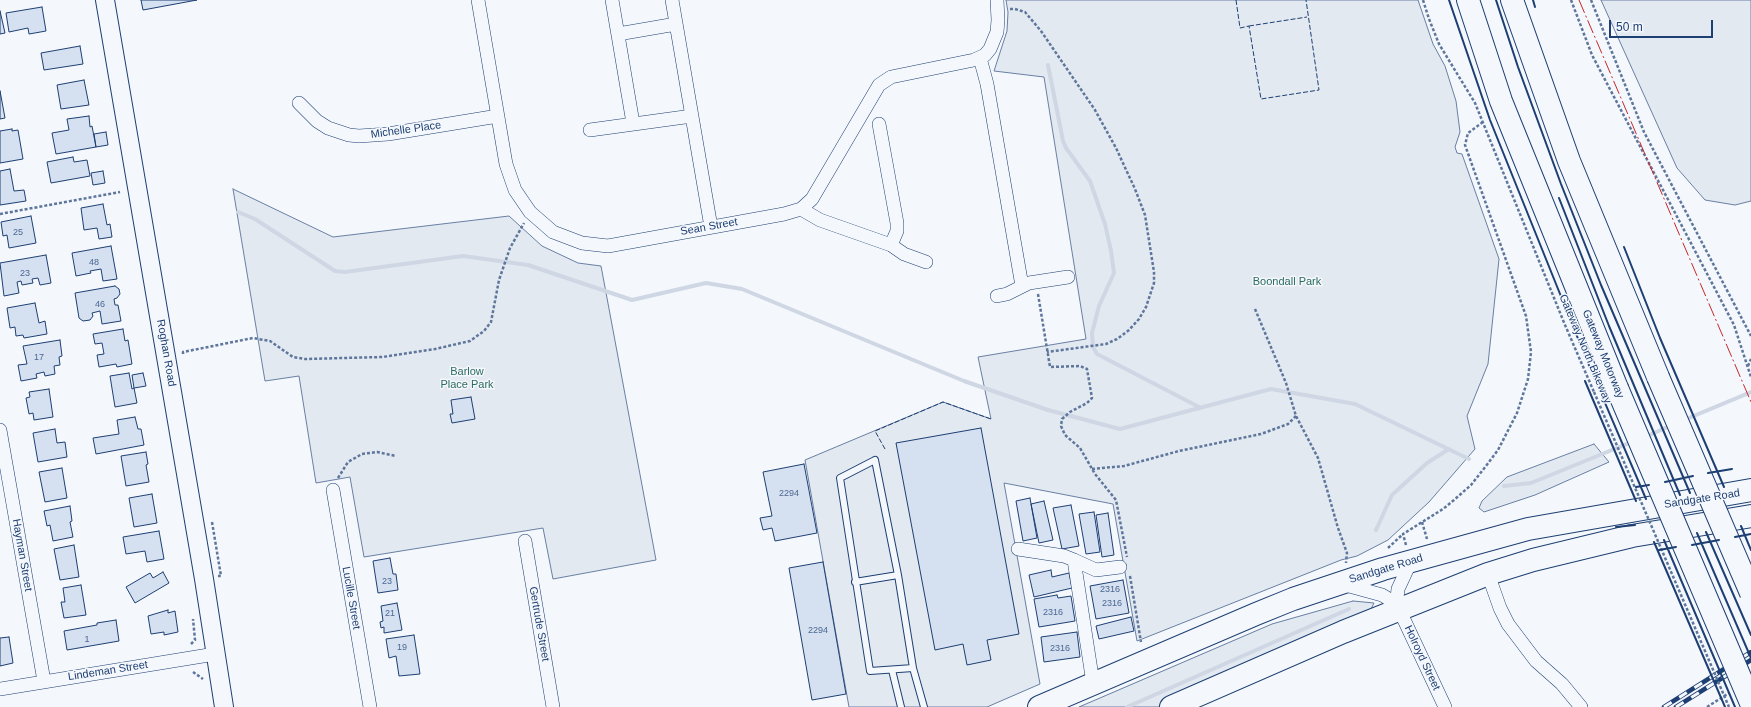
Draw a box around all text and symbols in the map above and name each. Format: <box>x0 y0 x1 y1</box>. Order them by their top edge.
scale bar <box>1611 12 1715 38</box>
text: 50 m <box>1616 20 1643 34</box>
street label: Michelle Place <box>370 119 442 141</box>
street label: Sean Street <box>679 215 739 239</box>
house number: 25 <box>13 228 23 238</box>
house number: 48 <box>89 258 99 268</box>
house number: 23 <box>20 269 30 279</box>
park label: Boondall Park <box>1253 275 1321 289</box>
street label: Gateway North Bikeway <box>1556 292 1614 406</box>
house number: 46 <box>95 300 105 310</box>
street label: Gateway Motorway <box>1579 308 1627 400</box>
street label: Roghan Road <box>154 318 178 388</box>
house number: 17 <box>34 353 44 363</box>
park label: Barlow Place Park <box>440 365 494 391</box>
street label: Sandgate Road <box>1663 487 1741 511</box>
house number: 2294 <box>779 489 799 499</box>
street label: Hayman Street <box>9 518 35 592</box>
street label: Sandgate Road <box>1348 552 1424 586</box>
street label: Lucille Street <box>339 566 363 630</box>
house number: 23 <box>382 577 392 587</box>
house number: 2316 <box>1100 585 1120 595</box>
street label: Gertrude Street <box>526 586 552 662</box>
house number: 2316 <box>1102 599 1122 609</box>
house number: 2316 <box>1043 608 1063 618</box>
house number: 21 <box>385 609 395 619</box>
street label: Holroyd Street <box>1401 623 1443 693</box>
house number: 2294 <box>808 626 828 636</box>
house number: 1 <box>84 635 90 645</box>
house number: 19 <box>397 643 407 653</box>
house number: 2316 <box>1050 644 1070 654</box>
street label: Lindeman Street <box>67 658 149 684</box>

